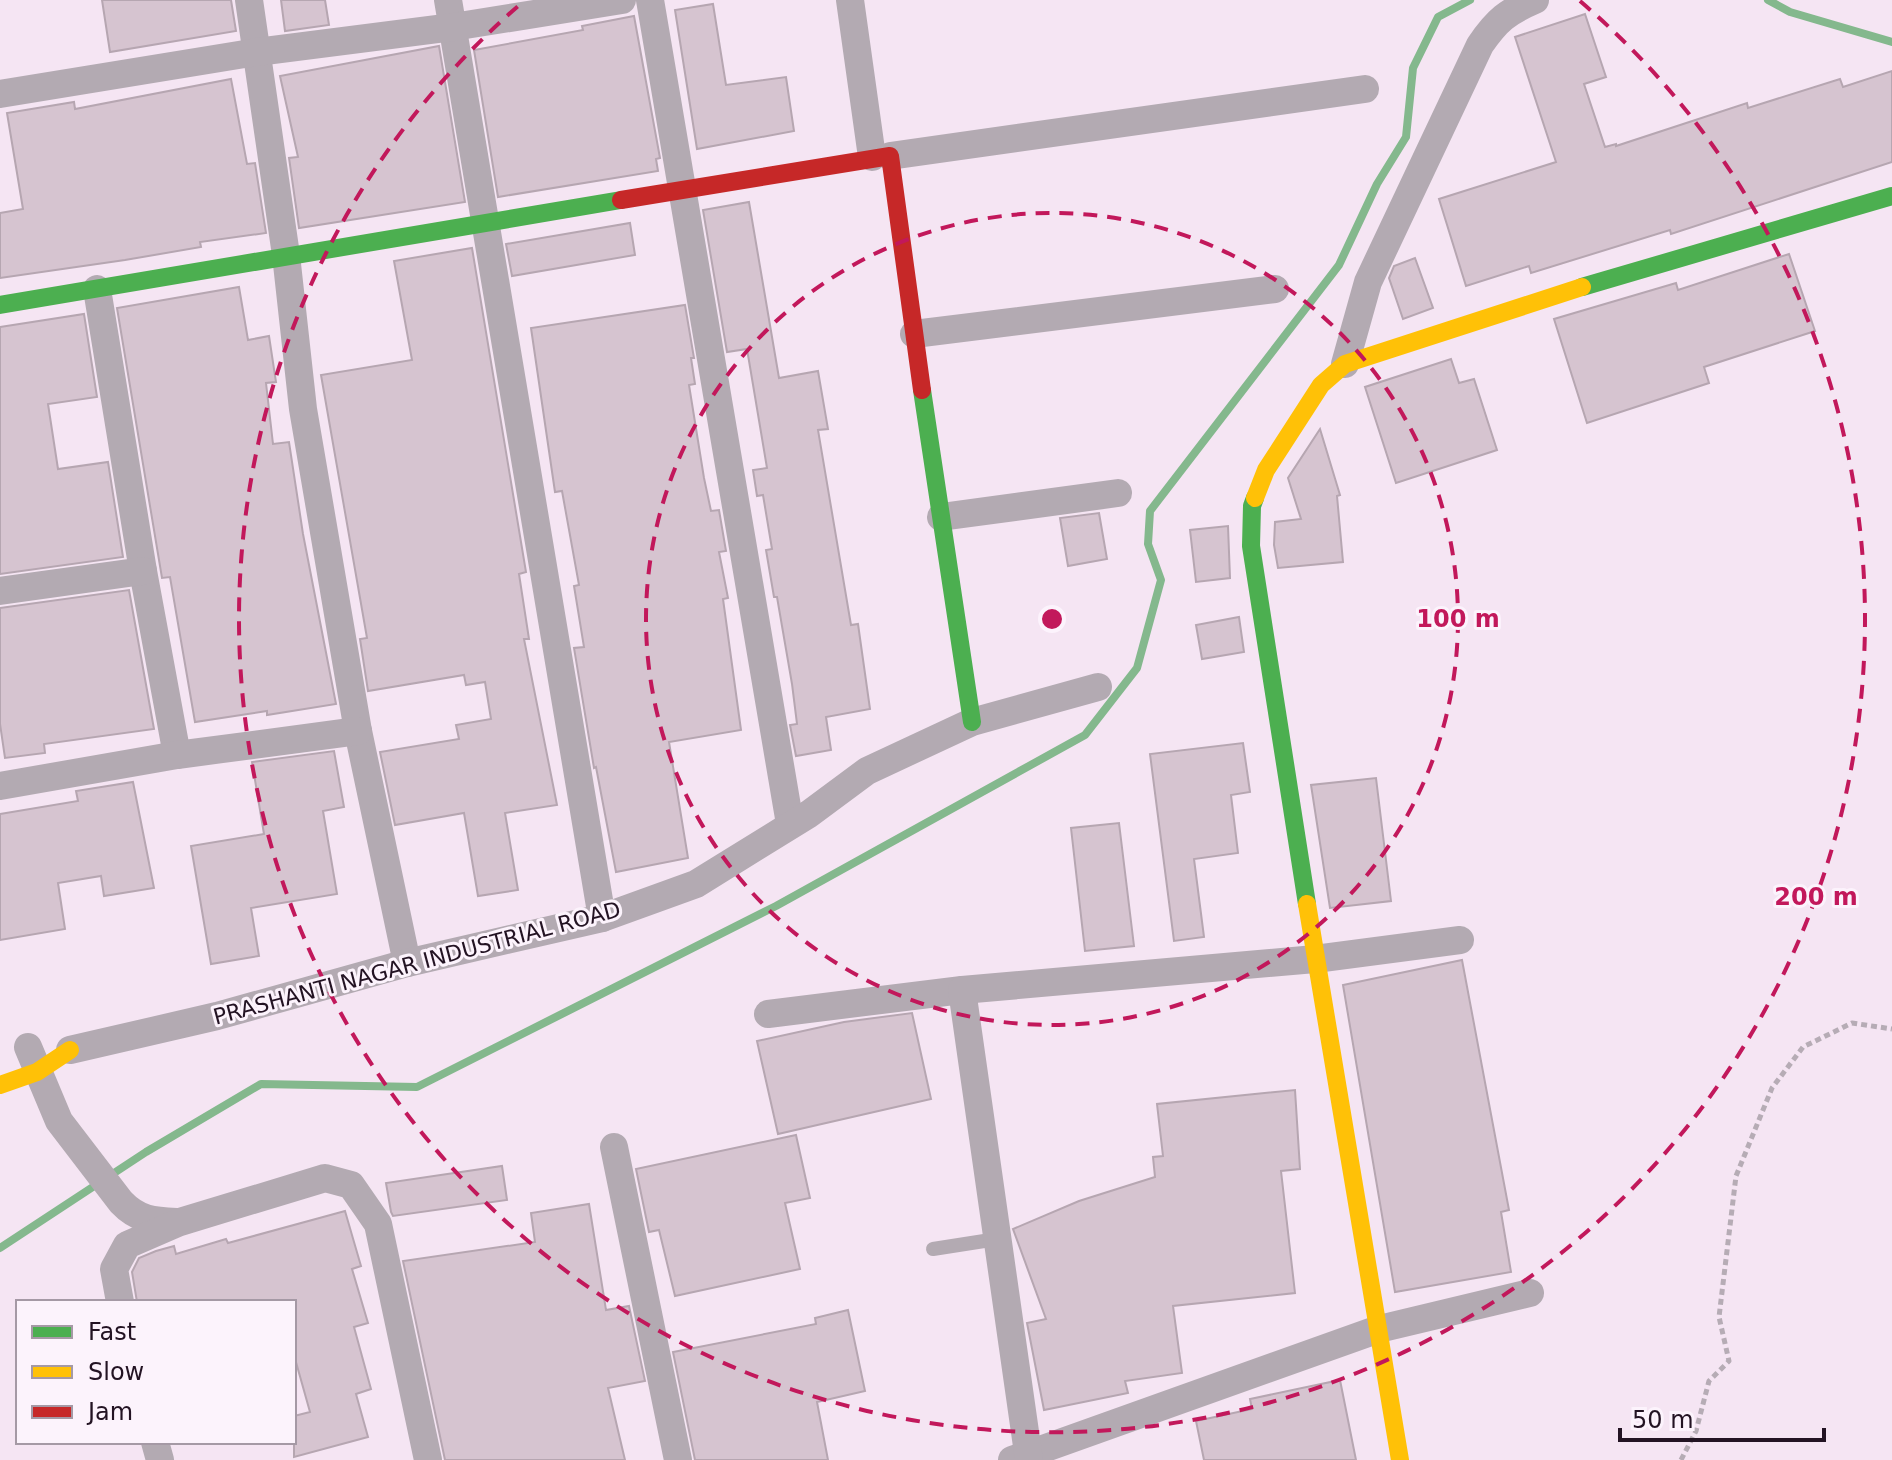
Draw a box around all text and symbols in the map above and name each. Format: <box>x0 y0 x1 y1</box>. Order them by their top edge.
centre of rings <box>1038 605 1066 633</box>
text: 100 m <box>1416 605 1500 633</box>
text: 200 m <box>1774 883 1858 911</box>
street label: PRASHANTI NAGAR INDUSTRIAL ROAD <box>211 896 623 1030</box>
legend <box>16 1300 296 1444</box>
text: Fast <box>88 1318 136 1346</box>
text: Slow <box>88 1358 144 1386</box>
scale bar <box>1620 1392 1824 1442</box>
text: Jam <box>86 1398 133 1426</box>
text: 50 m <box>1632 1406 1694 1434</box>

